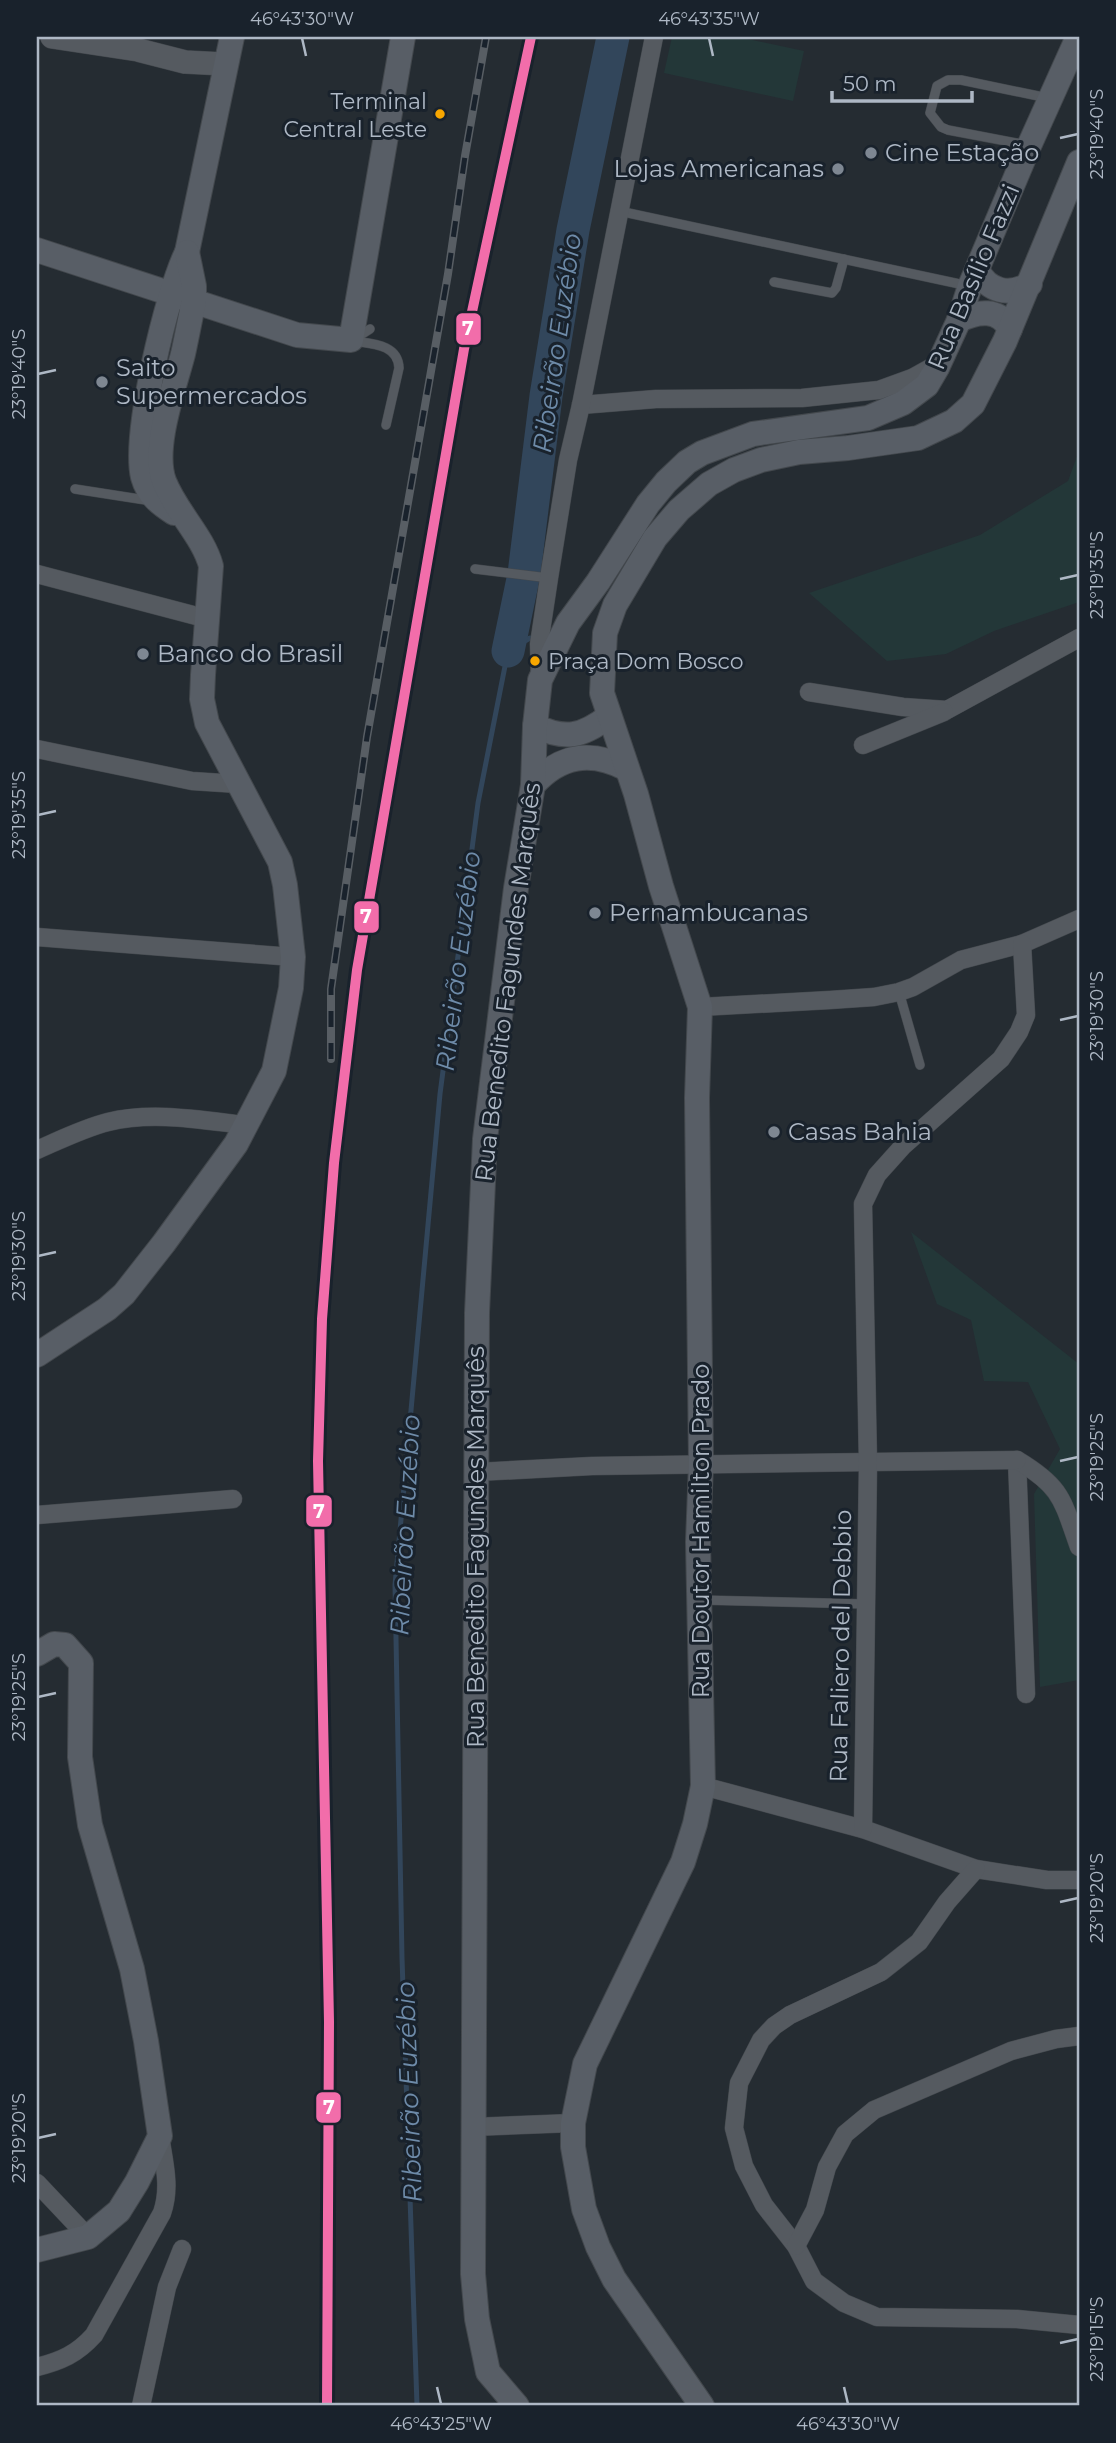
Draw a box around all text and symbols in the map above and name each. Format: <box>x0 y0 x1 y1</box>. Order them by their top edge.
text: 46°43'30"W <box>250 8 354 30</box>
text: 46°43'35"W <box>658 8 760 30</box>
scale bar <box>832 60 972 104</box>
text: 50 m <box>843 71 897 96</box>
place label: Terminal Central Leste <box>284 88 427 143</box>
text: 23°19'40"S <box>1086 89 1108 179</box>
marker: Terminal Central Leste <box>433 107 447 121</box>
place label: Cine Estação <box>885 138 1039 167</box>
marker: Cine Estação <box>863 145 879 161</box>
place label: Lojas Americanas <box>614 154 824 183</box>
marker: Lojas Americanas <box>830 161 846 177</box>
street label: Rua Basílio Fazzi <box>921 180 1026 374</box>
water label: Ribeirão Euzébio <box>526 231 588 455</box>
line badge: 7 <box>455 312 482 346</box>
text: 7 <box>462 317 474 340</box>
text: 23°19'40"S <box>8 329 30 419</box>
place label: Saito Supermercados <box>116 353 307 410</box>
marker: Saito Supermercados <box>94 374 110 390</box>
text: 23°19'35"S <box>1086 531 1108 619</box>
place label: Banco do Brasil <box>157 639 343 668</box>
marker: Banco do Brasil <box>135 646 151 662</box>
place label: Praça Dom Bosco <box>548 648 744 675</box>
marker: Praça Dom Bosco <box>528 654 542 668</box>
text: 23°19'35"S <box>8 771 30 859</box>
street label: Rua Benedito Fagundes Marquês <box>469 781 546 1183</box>
water label: Ribeirão Euzébio <box>429 849 487 1073</box>
place label: Pernambucanas <box>609 898 808 927</box>
line badge: 7 <box>353 900 380 934</box>
text: 7 <box>360 905 372 928</box>
marker: Pernambucanas <box>587 905 603 921</box>
text: 23°19'30"S <box>1086 971 1108 1061</box>
place label: Casas Bahia <box>788 1117 932 1146</box>
marker: Casas Bahia <box>766 1124 782 1140</box>
text: 23°19'30"S <box>8 1211 30 1301</box>
street label: Rua Benedito Fagundes Marquês <box>461 1346 490 1748</box>
street label: Rua Doutor Hamilton Prado <box>686 1364 715 1698</box>
text: 23°19'25"S <box>1086 1413 1108 1501</box>
water label: Ribeirão Euzébio <box>383 1414 427 1636</box>
line badge: 7 <box>305 1494 333 1528</box>
text: 7 <box>313 1500 325 1523</box>
street label: Rua Faliero del Debbio <box>824 1509 857 1783</box>
text: 23°19'25"S <box>8 1653 30 1741</box>
text: 23°19'20"S <box>1086 1853 1108 1943</box>
water label: Ribeirão Euzébio <box>389 1981 429 2203</box>
line badge: 7 <box>315 2091 342 2124</box>
text: 23°19'20"S <box>8 2093 30 2183</box>
text: 7 <box>323 2096 335 2119</box>
text: 23°19'15"S <box>1086 2297 1108 2381</box>
text: 46°43'25"W <box>390 2413 492 2435</box>
text: 46°43'30"W <box>796 2413 900 2435</box>

